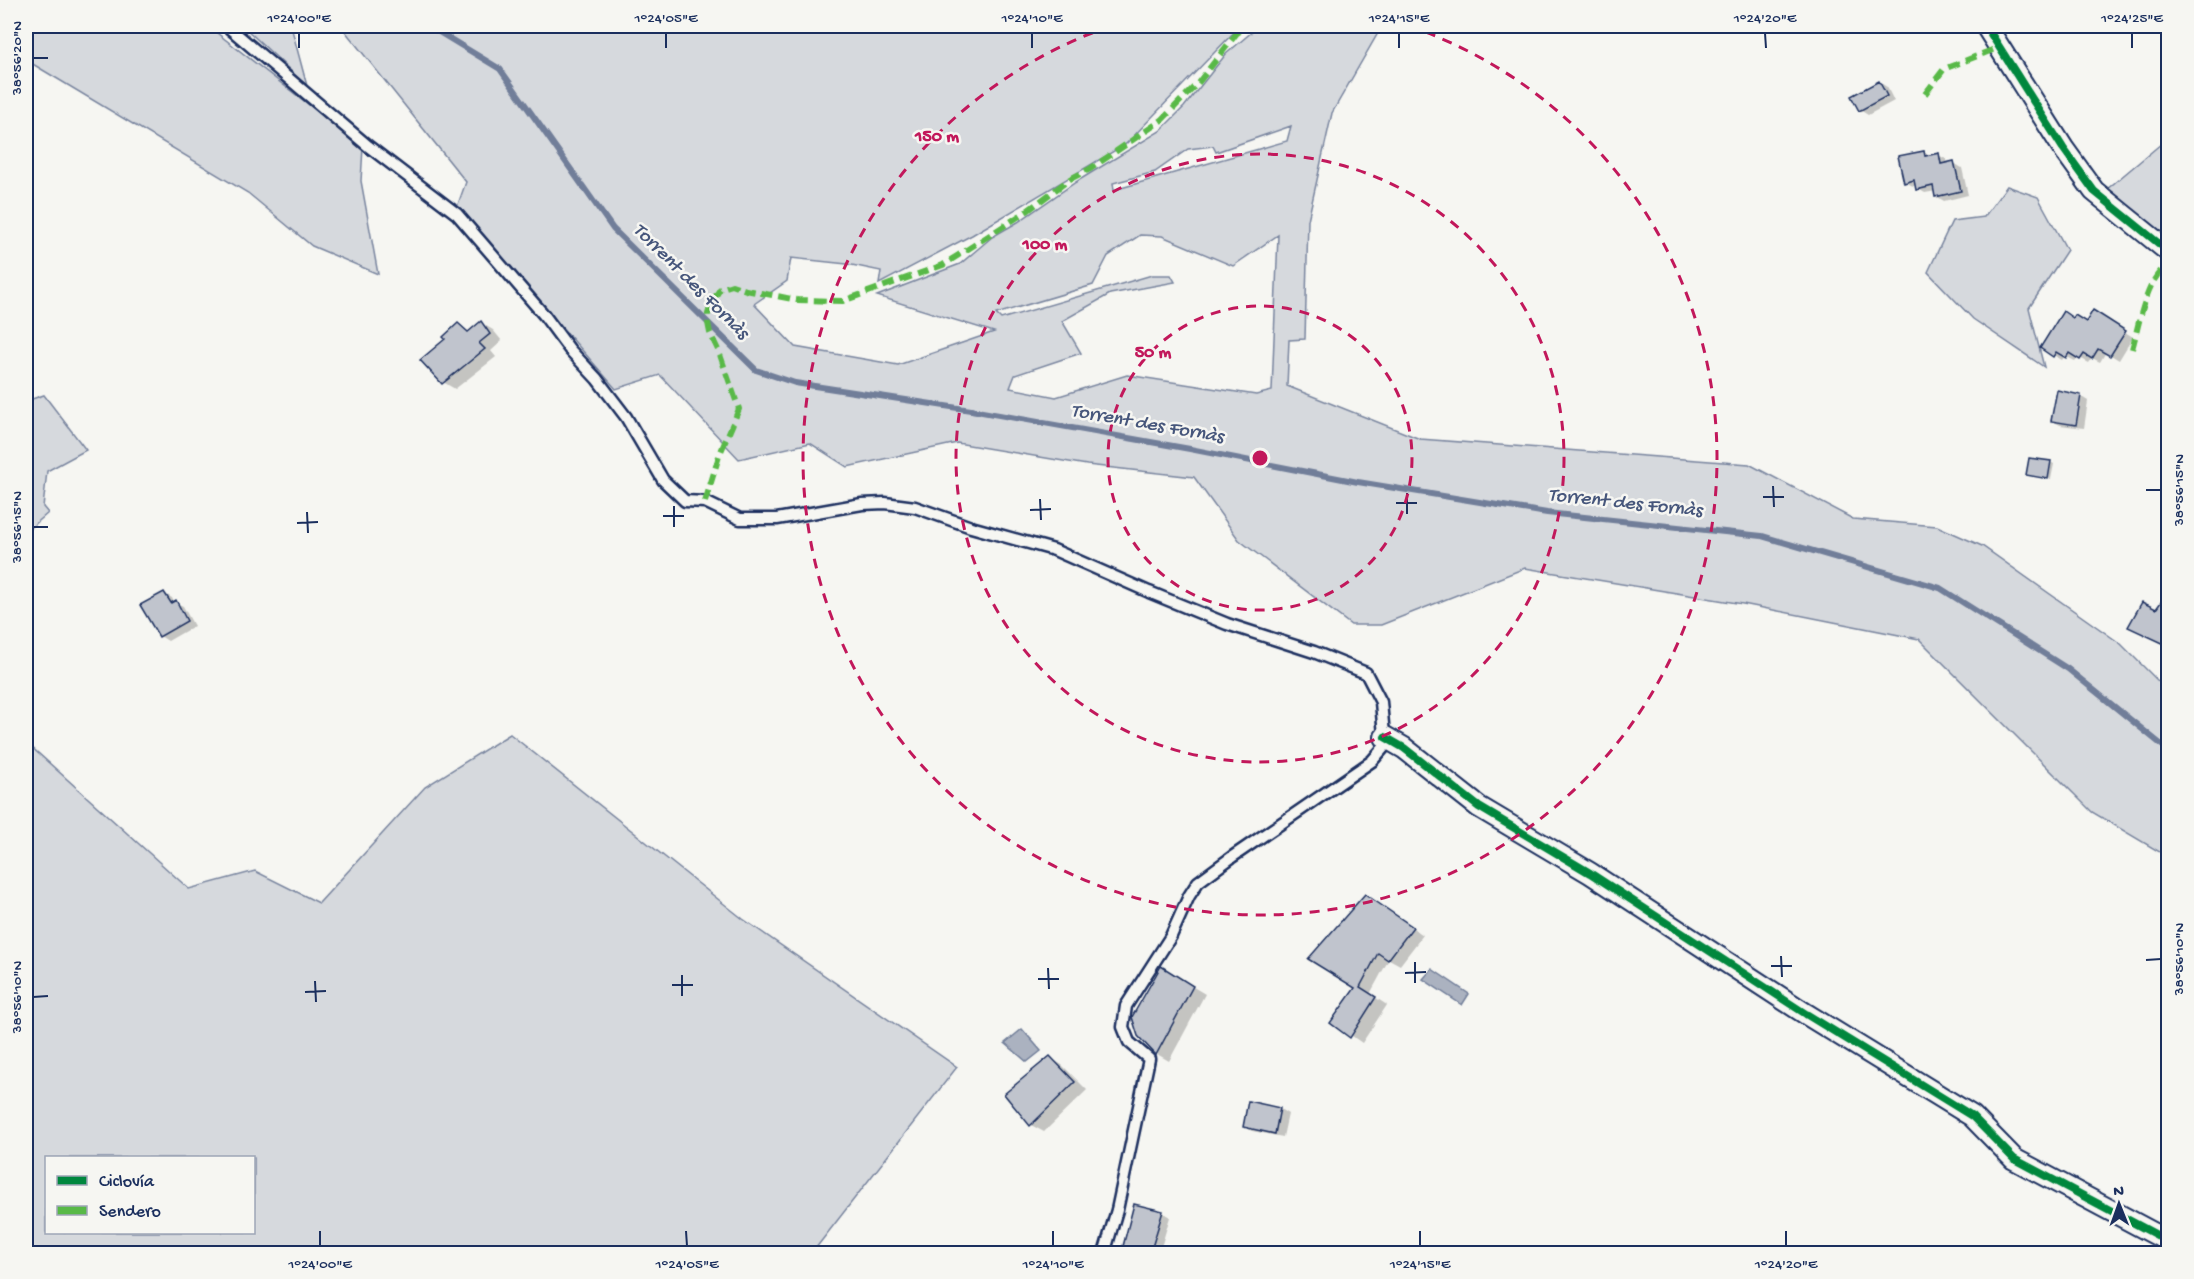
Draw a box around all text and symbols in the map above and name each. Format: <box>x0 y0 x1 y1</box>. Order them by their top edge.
text: 1°24'00"E <box>266 10 331 28</box>
text: 1°24'05"E <box>633 10 698 28</box>
text: 1°24'10"E <box>1000 10 1063 28</box>
text: 1°24'15"E <box>1368 10 1430 28</box>
text: 1°24'20"E <box>1733 10 1797 28</box>
text: 1°24'25"E <box>2100 10 2164 28</box>
text: 38°56'20"N <box>9 21 27 96</box>
text: 150 m <box>914 127 959 148</box>
water label: Torrent des Fornàs <box>627 219 754 346</box>
text: 100 m <box>1022 235 1068 256</box>
text: 50 m <box>1135 343 1172 364</box>
water label: Torrent des Fornàs <box>1069 400 1227 450</box>
centre of rings <box>1250 448 1270 468</box>
text: 38°56'15"N <box>2171 454 2189 527</box>
water label: Torrent des Fornàs <box>1547 484 1705 524</box>
text: 38°56'15"N <box>9 491 27 564</box>
text: 38°56'10"N <box>2171 922 2189 996</box>
text: 38°56'10"N <box>9 960 27 1034</box>
legend <box>45 1156 255 1234</box>
text: Ciclovía <box>99 1172 155 1193</box>
north arrow <box>2089 1174 2149 1234</box>
text: N <box>2113 1183 2125 1202</box>
text: Sendero <box>99 1202 161 1223</box>
text: 1°24'00"E <box>287 1256 352 1274</box>
text: 1°24'05"E <box>654 1256 719 1274</box>
text: 1°24'10"E <box>1021 1256 1084 1274</box>
text: 1°24'15"E <box>1389 1256 1451 1274</box>
text: 1°24'20"E <box>1754 1256 1818 1274</box>

